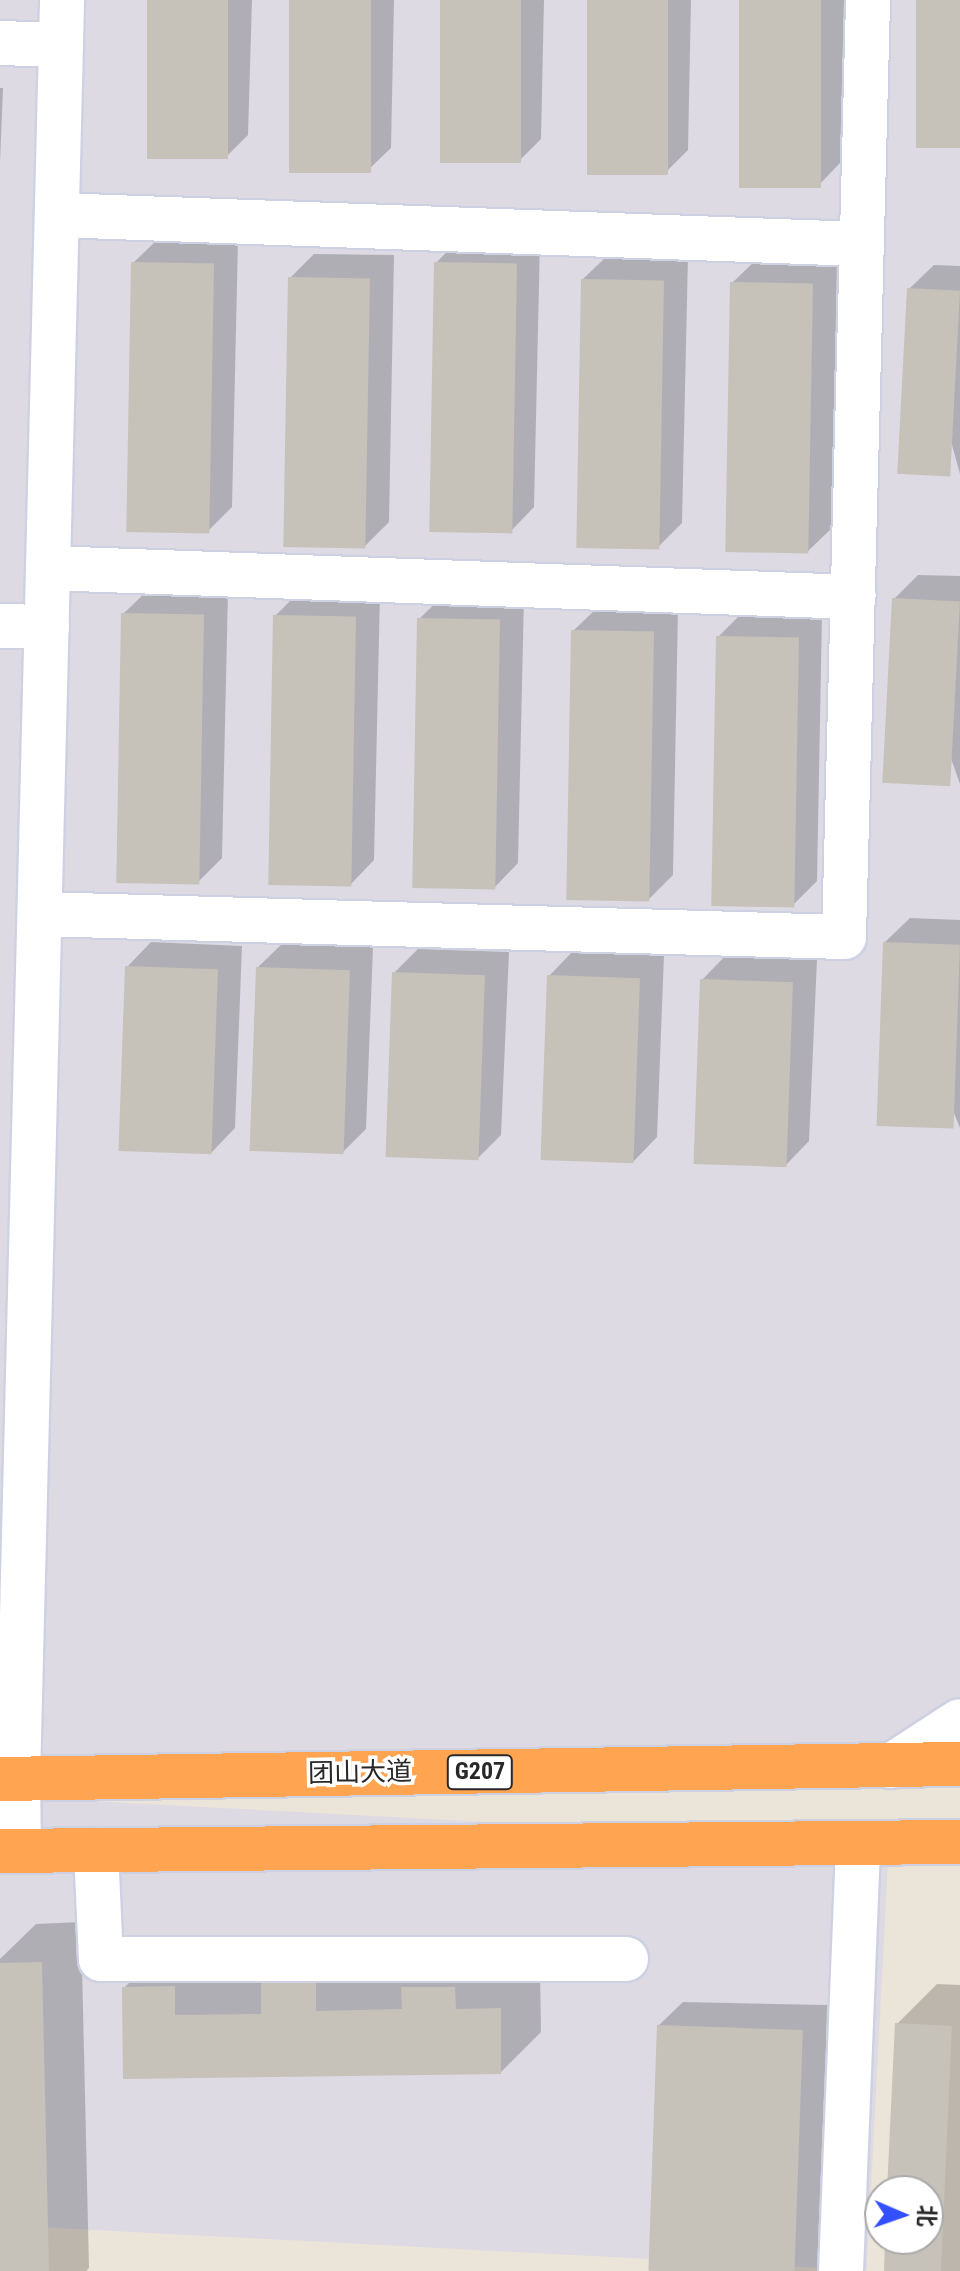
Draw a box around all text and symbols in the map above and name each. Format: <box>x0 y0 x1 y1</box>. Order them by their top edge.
road number: G207 <box>446 1752 514 1792</box>
street label: 团山大道 <box>308 1756 412 1790</box>
north arrow <box>864 2175 944 2255</box>
text: 北 <box>914 2204 939 2227</box>

